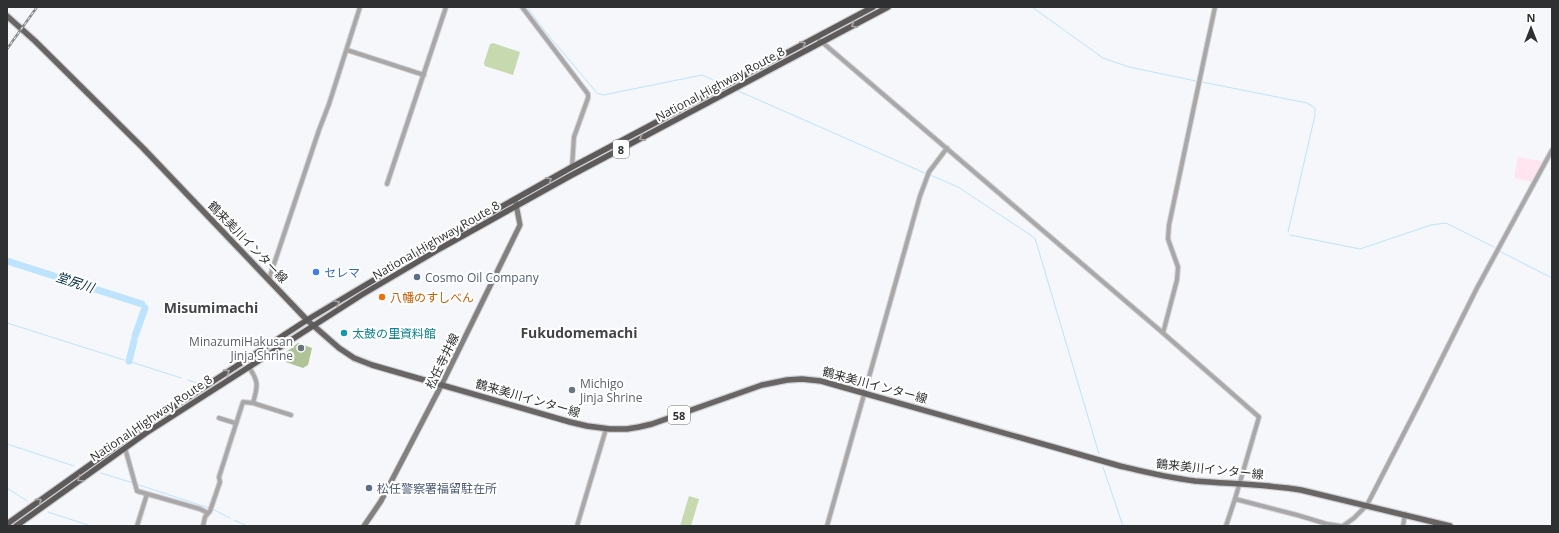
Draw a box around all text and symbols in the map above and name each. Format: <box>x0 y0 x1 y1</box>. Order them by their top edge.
north arrow <box>1511 8 1551 48</box>
text: N <box>1527 10 1535 25</box>
one-way arrow <box>850 20 858 28</box>
one-way arrow <box>799 41 806 49</box>
street label: National Highway Route 8 <box>652 43 788 125</box>
one-way arrow <box>639 133 646 141</box>
road number: 8 <box>613 140 629 158</box>
one-way arrow <box>545 177 552 184</box>
street label: 鶴来美川インター線 <box>204 197 292 287</box>
street label: National Highway Route 8 <box>369 197 503 283</box>
place label: セレマ <box>324 264 360 281</box>
water label: 堂尻川 <box>54 267 98 297</box>
marker: セレマ <box>311 267 321 277</box>
place label: Cosmo Oil Company <box>425 269 540 286</box>
marker: Cosmo Oil Company <box>412 272 422 282</box>
place label: 八幡のすしべん <box>390 289 474 306</box>
marker: 八幡のすしべん <box>377 292 387 302</box>
district label: Misumimachi <box>164 298 258 317</box>
one-way arrow <box>332 300 340 307</box>
district label: Fukudomemachi <box>520 323 638 342</box>
place label: 太鼓の里資料館 <box>352 325 436 342</box>
marker: 太鼓の里資料館 <box>339 328 349 338</box>
street label: 松任寺井線 <box>421 330 463 392</box>
place label: MinazumiHakusan Jinja Shrine <box>189 333 293 364</box>
marker: MinazumiHakusan Jinja Shrine <box>296 343 306 353</box>
street label: 鶴来美川インター線 <box>821 363 929 407</box>
one-way arrow <box>223 369 230 377</box>
street label: National Highway Route 8 <box>86 371 216 465</box>
street label: 鶴来美川インター線 <box>474 375 582 421</box>
place label: Michigo Jinja Shrine <box>579 375 643 406</box>
marker: Michigo Jinja Shrine <box>567 385 577 395</box>
road number: 58 <box>668 406 690 424</box>
street label: 鶴来美川インター線 <box>1155 455 1265 483</box>
one-way arrow <box>77 474 84 482</box>
place label: 松任警察署福留駐在所 <box>377 480 497 497</box>
marker: 松任警察署福留駐在所 <box>364 483 374 493</box>
one-way arrow <box>34 499 41 506</box>

